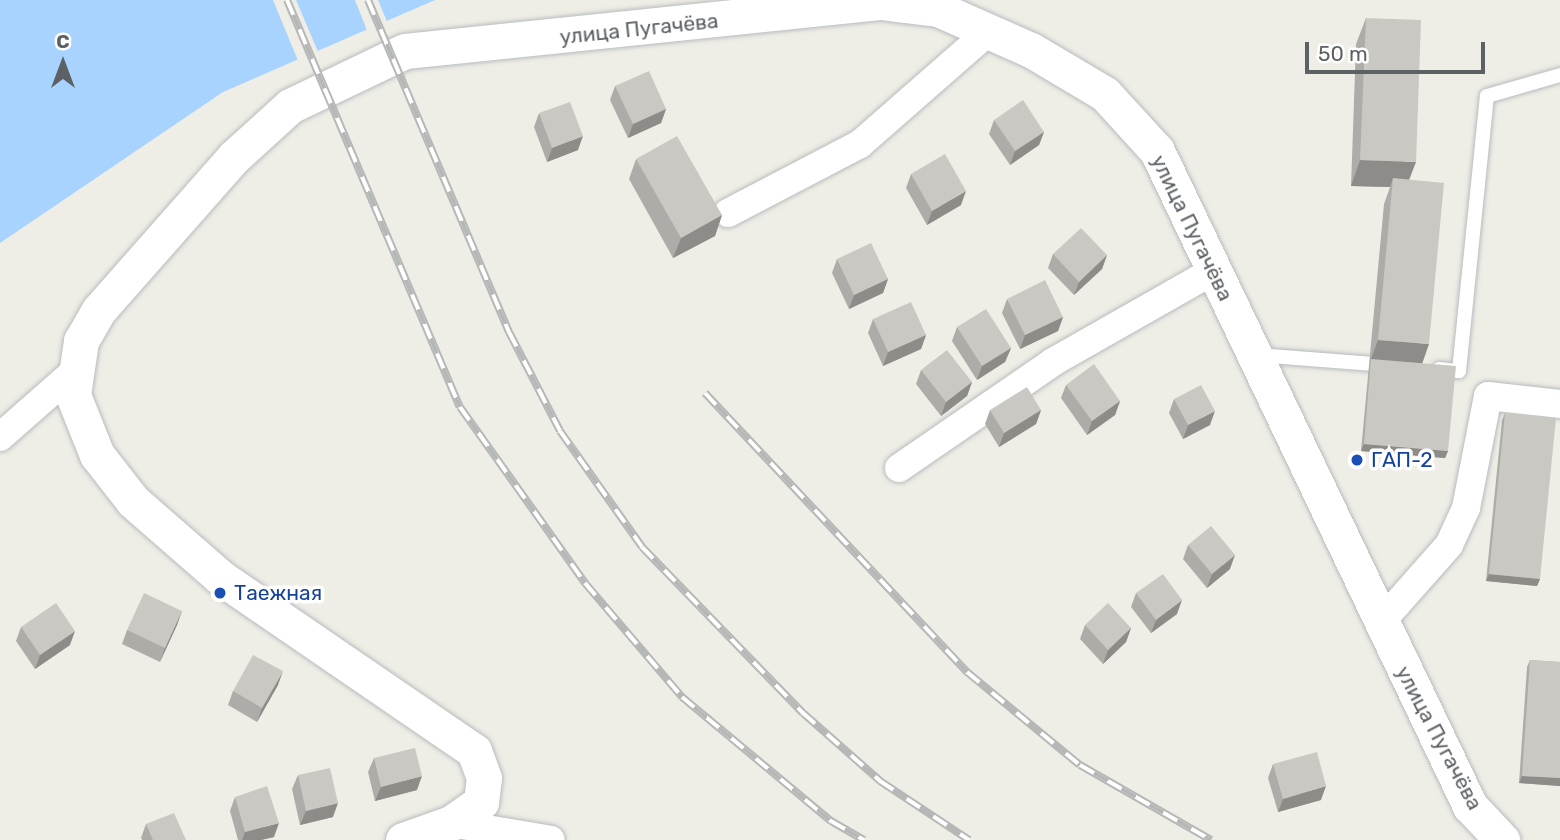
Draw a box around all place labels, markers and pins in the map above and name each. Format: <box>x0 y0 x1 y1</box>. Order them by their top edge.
place label: ГАП-2 <box>1371 447 1433 473</box>
marker: ГАП-2 <box>1349 452 1365 468</box>
place label: Таежная <box>234 580 322 606</box>
marker: Таежная <box>212 585 228 601</box>

